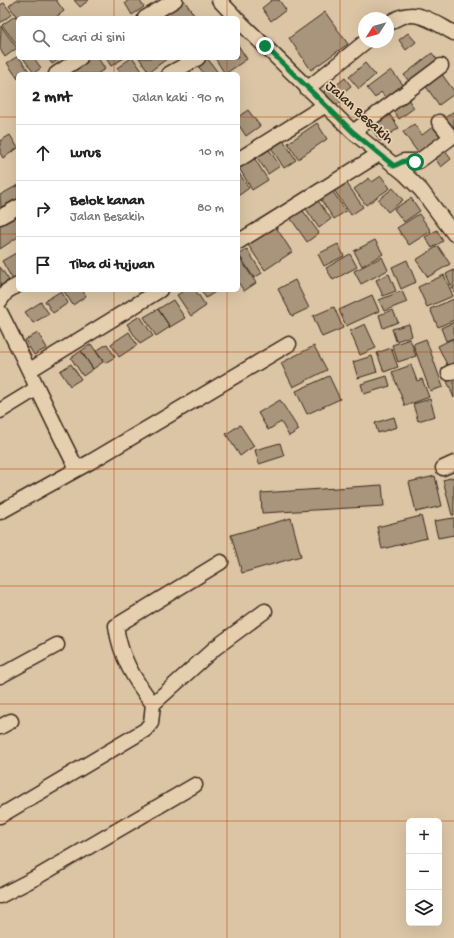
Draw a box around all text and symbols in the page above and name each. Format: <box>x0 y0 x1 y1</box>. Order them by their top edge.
north arrow <box>358 12 394 48</box>
search box <box>16 16 240 60</box>
icon: search <box>30 27 52 49</box>
text: Cari di sini <box>62 29 125 47</box>
route end <box>256 37 274 55</box>
street label: Jalan Besakih <box>321 78 397 148</box>
text: 2 mnt <box>32 88 71 108</box>
text: Jalan kaki · 90 m <box>132 91 224 106</box>
icon: ahead <box>32 142 54 164</box>
text: Lurus <box>70 144 100 162</box>
text: 10 m <box>199 145 224 160</box>
route start <box>406 153 424 171</box>
text: Belok kanan <box>70 192 144 210</box>
icon: right <box>32 198 54 220</box>
text: 80 m <box>197 201 224 216</box>
text: Jalan Besakih <box>70 210 144 225</box>
icon: arrive <box>32 254 54 276</box>
text: Tiba di tujuan <box>70 256 154 274</box>
map controls <box>406 818 442 926</box>
button: + <box>406 818 442 854</box>
button: − <box>406 854 442 890</box>
button: layers <box>406 890 442 926</box>

